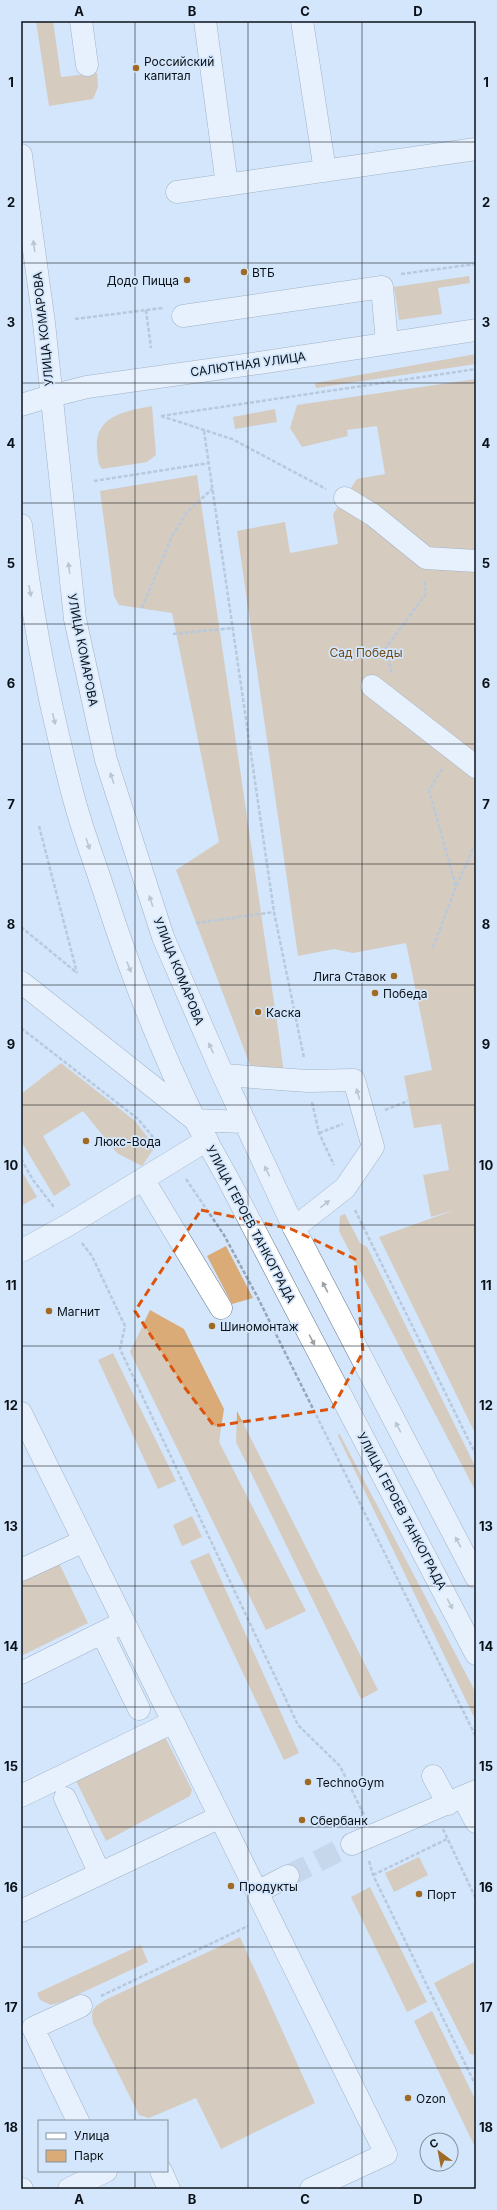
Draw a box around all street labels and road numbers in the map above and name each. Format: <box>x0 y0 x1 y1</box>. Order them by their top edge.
street label: УЛИЦА КОМАРОВА <box>30 271 56 387</box>
street label: САЛЮТНАЯ УЛИЦА <box>189 348 307 380</box>
street label: УЛИЦА КОМАРОВА <box>65 592 101 708</box>
street label: УЛИЦА КОМАРОВА <box>151 915 207 1027</box>
street label: УЛИЦА ГЕРОЕВ ТАНКОГРАДА <box>203 1143 299 1305</box>
street label: УЛИЦА ГЕРОЕВ ТАНКОГРАДА <box>354 1430 450 1592</box>

